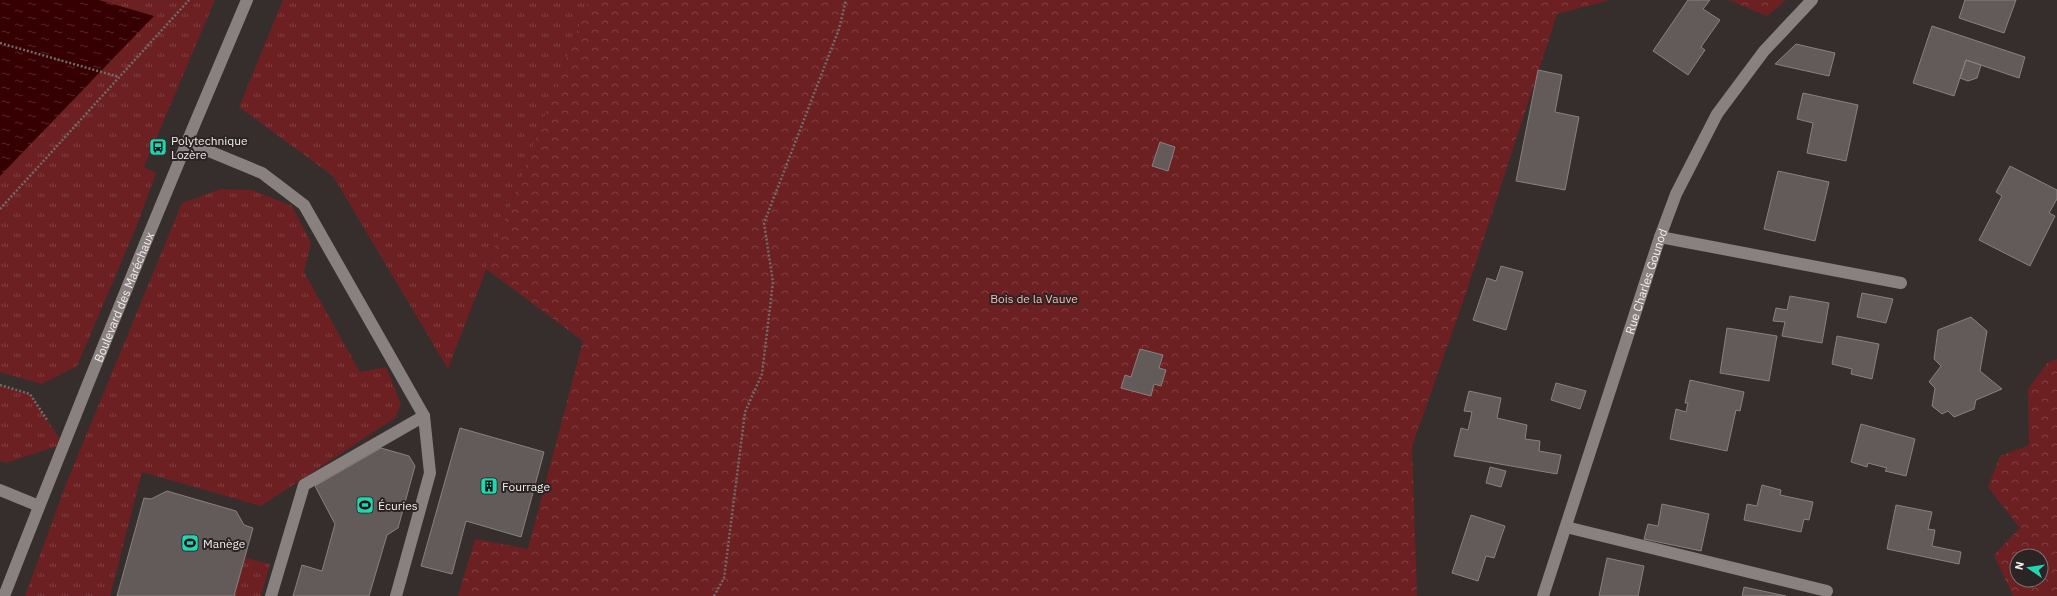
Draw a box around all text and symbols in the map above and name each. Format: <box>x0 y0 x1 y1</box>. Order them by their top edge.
place label: Polytechnique Lozère <box>171 133 248 162</box>
bus stop icon: Polytechnique Lozère <box>148 137 168 157</box>
street label: Rue Charles Gounod <box>1621 226 1670 336</box>
street label: Boulevard des Maréchaux <box>90 230 157 364</box>
park label: Bois de la Vauve <box>990 291 1078 306</box>
building icon: Fourrage <box>479 476 499 496</box>
place label: Fourrage <box>502 479 550 494</box>
sports icon: Écuries <box>355 495 375 515</box>
place label: Écuries <box>378 498 418 513</box>
sports icon: Manège <box>180 533 200 553</box>
place label: Manège <box>203 536 246 551</box>
north arrow <box>2009 548 2049 588</box>
text: N <box>2012 560 2027 571</box>

